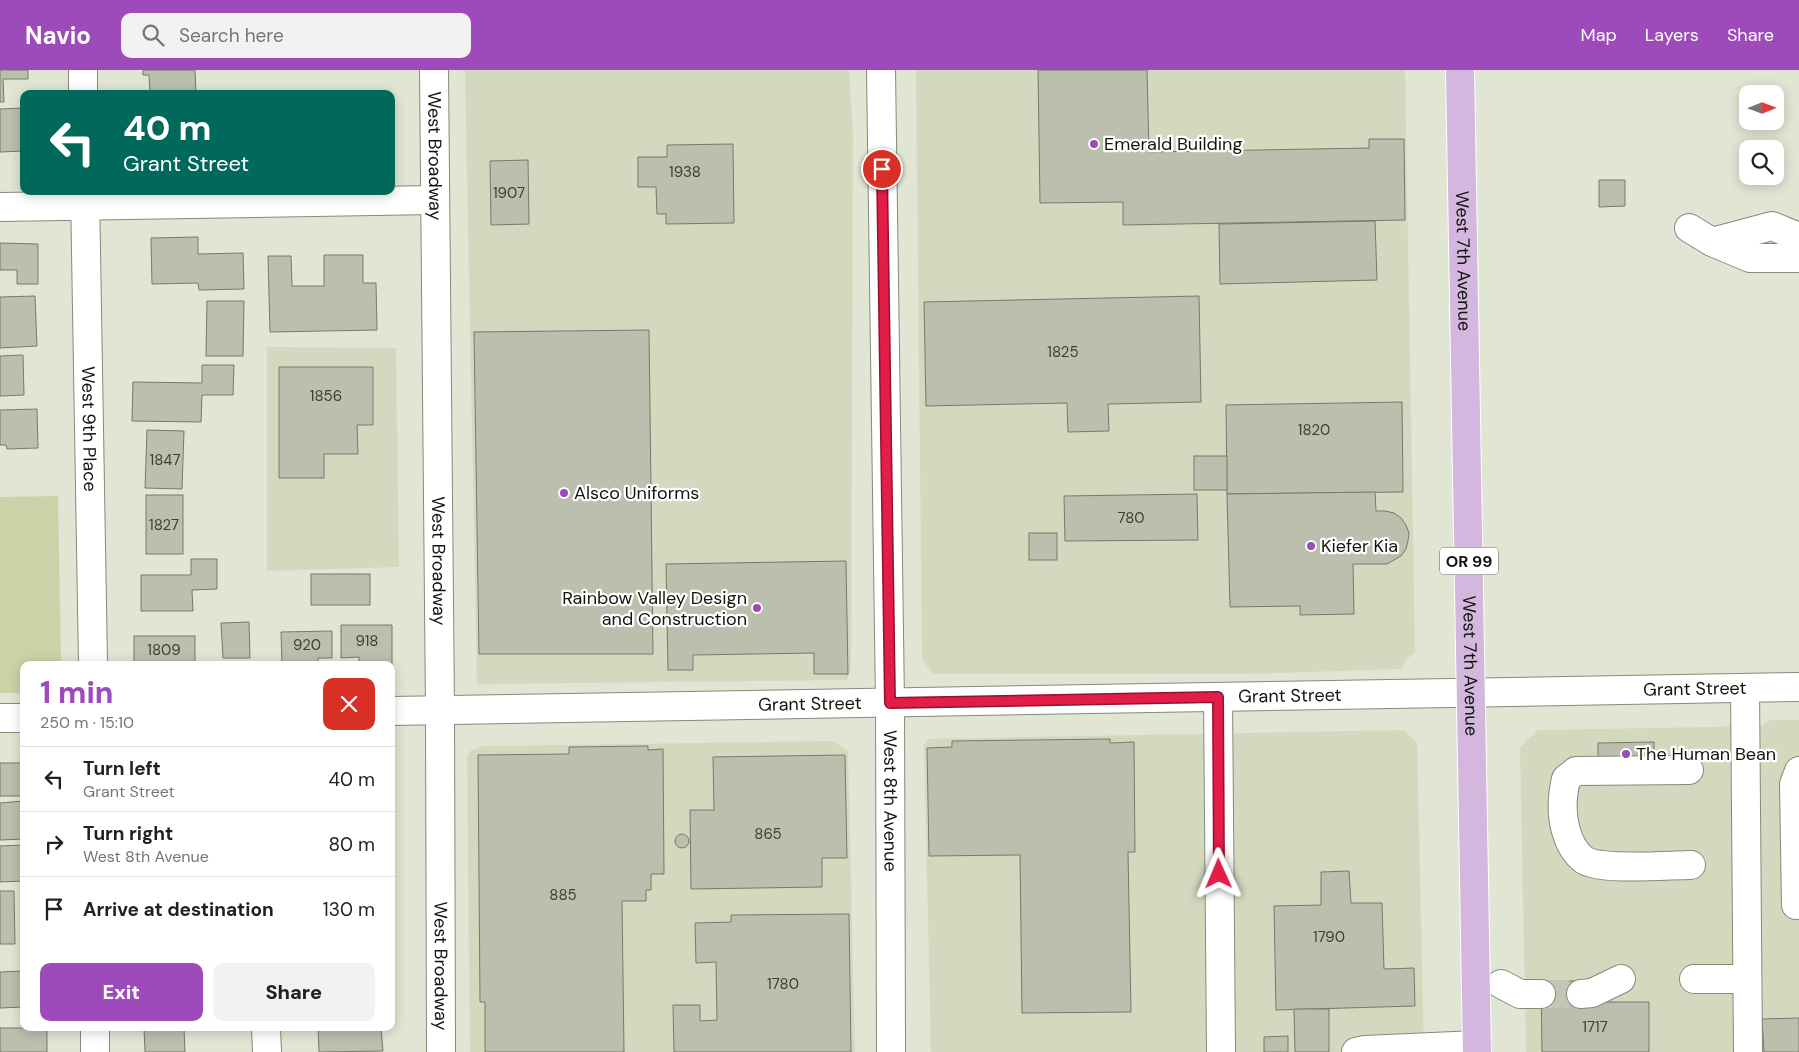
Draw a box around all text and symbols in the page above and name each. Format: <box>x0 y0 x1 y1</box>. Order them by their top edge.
search box <box>121 13 471 58</box>
text: Navio <box>25 20 91 51</box>
icon: search <box>139 21 167 49</box>
text: Search here <box>179 23 284 48</box>
text: Map <box>1581 23 1617 47</box>
text: Layers <box>1645 23 1699 47</box>
text: Share <box>1727 23 1774 47</box>
north arrow <box>1739 85 1784 130</box>
map controls <box>1739 85 1784 185</box>
street label: West Broadway <box>422 91 447 221</box>
text: 40 m <box>123 105 212 151</box>
icon: left <box>40 110 105 175</box>
place label: Emerald Building <box>1104 132 1242 156</box>
marker: Emerald Building <box>1088 138 1100 150</box>
button: search <box>1739 140 1784 185</box>
pin <box>861 148 903 190</box>
text: Grant Street <box>123 149 249 178</box>
icon: arrive <box>868 155 896 183</box>
house number: 1938 <box>669 162 701 182</box>
house number: 1907 <box>493 183 525 203</box>
street label: West 7th Avenue <box>1450 191 1477 331</box>
house number: 1825 <box>1047 342 1079 362</box>
street label: West 9th Place <box>76 366 102 492</box>
house number: 1856 <box>310 386 342 406</box>
house number: 1820 <box>1298 420 1330 440</box>
house number: 1847 <box>150 450 180 470</box>
place label: Alsco Uniforms <box>574 481 699 505</box>
marker: Alsco Uniforms <box>558 487 570 499</box>
street label: West Broadway <box>426 496 451 626</box>
house number: 780 <box>1117 508 1145 528</box>
house number: 1827 <box>149 515 179 535</box>
place label: Kiefer Kia <box>1321 534 1398 558</box>
marker: Kiefer Kia <box>1305 540 1317 552</box>
road number: OR 99 <box>1440 548 1498 574</box>
place label: Rainbow Valley Design and Construction <box>562 586 747 631</box>
street label: West 7th Avenue <box>1457 596 1484 736</box>
marker: Rainbow Valley Design and Construction <box>751 602 763 614</box>
house number: 918 <box>356 631 378 651</box>
house number: 920 <box>293 635 321 655</box>
house number: 1809 <box>147 640 181 660</box>
text: 1 min <box>40 673 113 712</box>
street label: Grant Street <box>1643 676 1747 702</box>
button: close <box>323 678 375 730</box>
street label: Grant Street <box>1238 683 1342 709</box>
street label: Grant Street <box>758 691 862 717</box>
text: 250 m · 15:10 <box>40 712 134 733</box>
street label: West 8th Avenue <box>878 730 902 872</box>
place label: The Human Bean <box>1636 742 1776 766</box>
marker: The Human Bean <box>1620 748 1632 760</box>
text: Turn left <box>83 756 161 781</box>
icon: left <box>40 765 68 793</box>
text: 40 m <box>328 767 375 792</box>
text: Grant Street <box>83 781 175 802</box>
text: Turn right <box>83 821 173 846</box>
house number: 865 <box>754 824 782 844</box>
icon: right <box>40 830 68 858</box>
text: 80 m <box>328 832 375 857</box>
text: West 8th Avenue <box>83 846 209 867</box>
position arrow <box>1192 847 1244 899</box>
house number: 885 <box>549 885 577 905</box>
icon: arrive <box>40 895 68 923</box>
text: Arrive at destination <box>83 897 274 922</box>
text: 130 m <box>323 897 375 922</box>
street label: West Broadway <box>429 901 453 1031</box>
house number: 1790 <box>1313 927 1345 947</box>
button: Exit <box>40 963 203 1021</box>
button: Share <box>213 963 375 1021</box>
house number: 1780 <box>767 974 799 994</box>
house number: 1717 <box>1582 1017 1608 1037</box>

